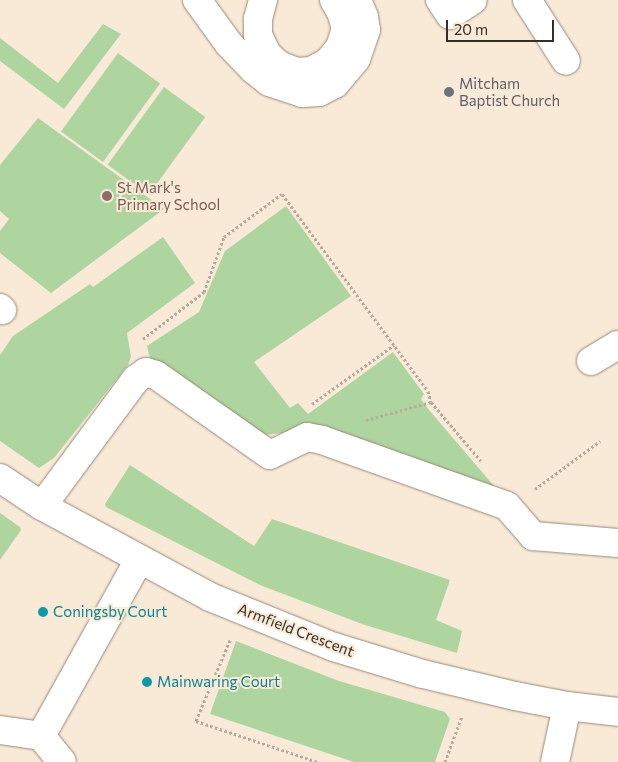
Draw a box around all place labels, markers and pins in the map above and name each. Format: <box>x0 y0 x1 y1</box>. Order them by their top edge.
place label: Mitcham Baptist Church <box>459 74 560 109</box>
marker: Mitcham Baptist Church <box>443 86 455 98</box>
place label: St Mark's Primary School <box>117 178 220 213</box>
marker: St Mark's Primary School <box>101 190 113 202</box>
place label: Coningsby Court <box>53 603 167 621</box>
marker: Coningsby Court <box>37 606 49 618</box>
place label: Mainwaring Court <box>157 673 280 691</box>
marker: Mainwaring Court <box>141 676 153 688</box>

